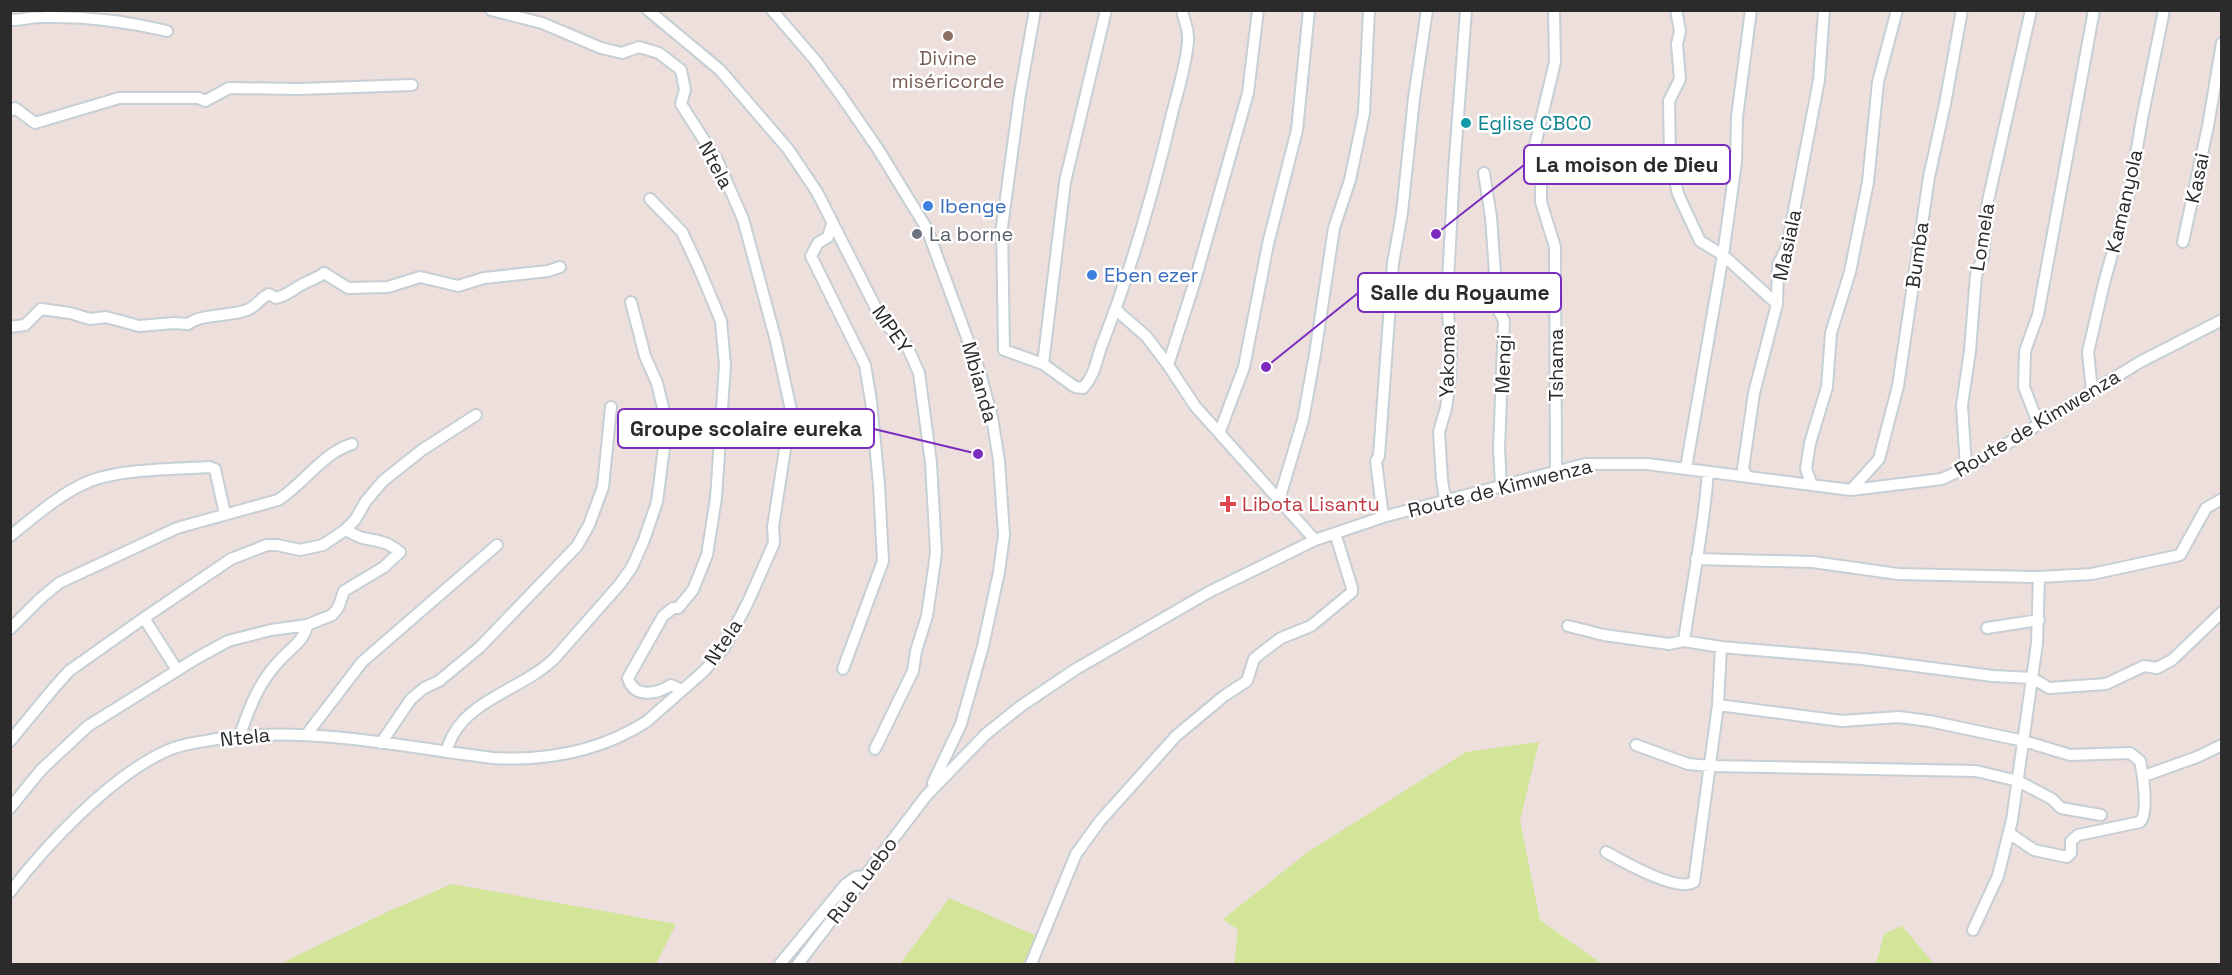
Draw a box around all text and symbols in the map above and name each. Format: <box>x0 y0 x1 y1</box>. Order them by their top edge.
marker: Divine miséricorde <box>941 29 955 43</box>
place label: Divine miséricorde <box>891 45 1005 94</box>
place label: Eglise CBCO <box>1478 110 1592 136</box>
marker: Eglise CBCO <box>1459 116 1473 130</box>
street label: Ntela <box>693 137 739 193</box>
callout: La moison de Dieu <box>1524 145 1730 184</box>
street label: Kamanyola <box>2099 147 2149 255</box>
text: La moison de Dieu <box>1536 151 1718 178</box>
street label: Kasai <box>2179 151 2215 205</box>
place label: Ibenge <box>940 193 1007 219</box>
marker: Ibenge <box>921 199 935 213</box>
street label: Lomela <box>1964 201 2000 273</box>
street label: Masiala <box>1767 207 1807 283</box>
street label: Bumba <box>1899 220 1935 290</box>
place label: La borne <box>929 221 1013 247</box>
marker: La borne <box>910 227 924 241</box>
place label: Eben ezer <box>1104 262 1198 288</box>
marker: Eben ezer <box>1085 268 1099 282</box>
callout: Salle du Royaume <box>1358 273 1561 312</box>
text: Salle du Royaume <box>1370 279 1550 306</box>
street label: MPEY <box>866 300 918 358</box>
street label: Yakoma <box>1433 324 1461 398</box>
street label: Tshama <box>1543 328 1569 402</box>
street label: Mengi <box>1489 334 1517 394</box>
street label: Mbianda <box>956 338 1004 426</box>
street label: Route de Kimwenza <box>1949 363 2125 483</box>
callout: Groupe scolaire eureka <box>618 409 874 448</box>
text: Groupe scolaire eureka <box>630 415 862 442</box>
street label: Route de Kimwenza <box>1405 453 1595 523</box>
place label: Libota Lisantu <box>1242 491 1380 517</box>
marker: Libota Lisantu <box>1219 495 1237 513</box>
street label: Ntela <box>698 614 748 670</box>
street label: Ntela <box>219 721 271 753</box>
street label: Rue Luebo <box>821 831 903 929</box>

